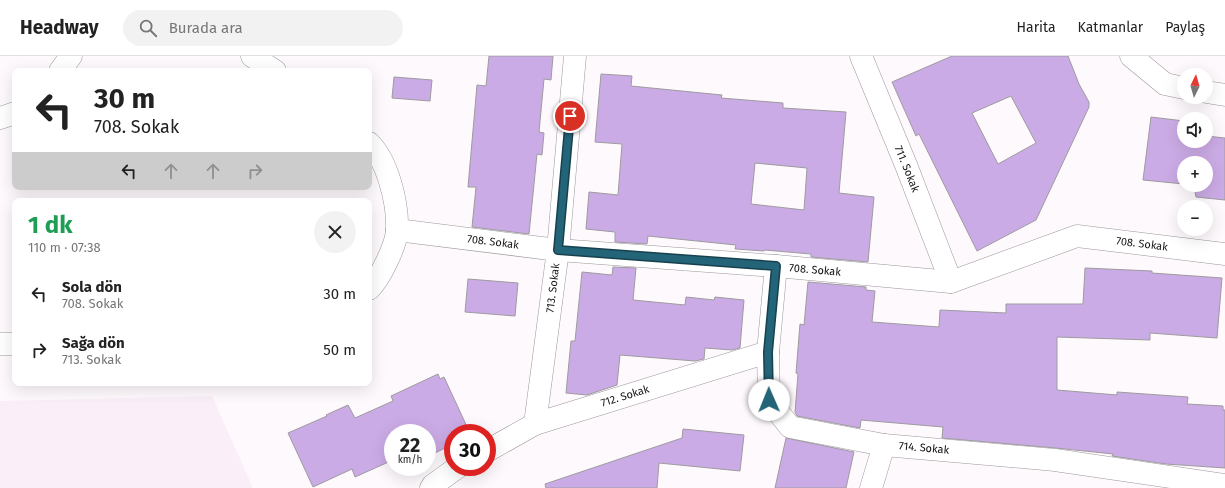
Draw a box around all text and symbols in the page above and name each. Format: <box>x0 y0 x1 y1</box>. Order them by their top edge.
search box <box>123 10 403 46</box>
text: Headway <box>20 16 99 39</box>
icon: search <box>137 17 159 39</box>
text: Burada ara <box>169 19 243 37</box>
text: Harita <box>1017 19 1056 36</box>
text: Katmanlar <box>1078 19 1143 36</box>
text: Paylaş <box>1165 19 1205 36</box>
north arrow <box>1177 68 1213 104</box>
map controls <box>1177 68 1213 236</box>
text: 30 m <box>94 82 155 115</box>
icon: left <box>28 84 80 136</box>
pin <box>553 99 587 133</box>
icon: arrive <box>559 105 581 127</box>
button: sound <box>1177 112 1213 148</box>
text: 708. Sokak <box>94 116 179 138</box>
street label: 711. Sokak <box>892 144 922 195</box>
button: + <box>1177 156 1213 192</box>
icon: left <box>118 160 140 182</box>
icon: ahead <box>160 160 182 182</box>
icon: ahead <box>202 160 224 182</box>
icon: right <box>244 160 266 182</box>
button: − <box>1177 200 1213 236</box>
text: 1 dk <box>28 211 72 239</box>
button: close <box>314 211 356 253</box>
street label: 708. Sokak <box>466 232 520 252</box>
street label: 708. Sokak <box>1115 234 1169 254</box>
text: 110 m · 07:38 <box>28 240 101 255</box>
street label: 708. Sokak <box>789 261 842 279</box>
street label: 713. Sokak <box>544 262 563 314</box>
text: Sola dön <box>62 278 122 296</box>
icon: left <box>28 283 50 305</box>
text: 30 m <box>323 285 356 303</box>
text: 708. Sokak <box>62 296 123 311</box>
text: Sağa dön <box>62 334 125 352</box>
icon: right <box>28 339 50 361</box>
text: 50 m <box>323 341 356 359</box>
text: 713. Sokak <box>62 352 121 367</box>
position arrow <box>748 379 790 421</box>
street label: 712. Sokak <box>599 382 651 410</box>
speed limit sign: 30 <box>444 424 496 476</box>
text: 22 <box>400 433 420 457</box>
street label: 714. Sokak <box>898 439 950 457</box>
text: km/h <box>398 454 422 466</box>

